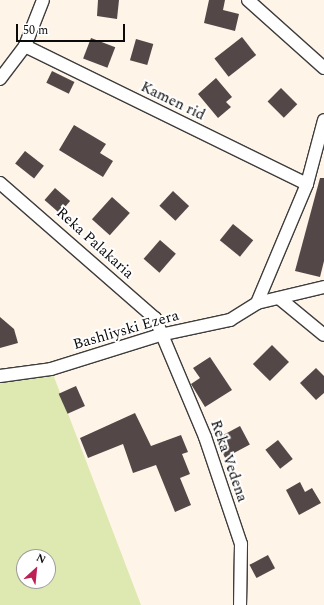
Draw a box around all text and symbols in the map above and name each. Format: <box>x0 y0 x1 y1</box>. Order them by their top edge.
scale bar <box>18 16 127 42</box>
text: 50 m <box>23 21 48 40</box>
street label: Kamen rid <box>138 78 208 124</box>
street label: Reka Palakaria <box>53 204 137 282</box>
street label: Bashliyski Ezera <box>71 306 181 354</box>
street label: Reka Vedena <box>207 418 251 504</box>
north arrow <box>16 549 56 589</box>
text: N <box>33 549 49 568</box>

